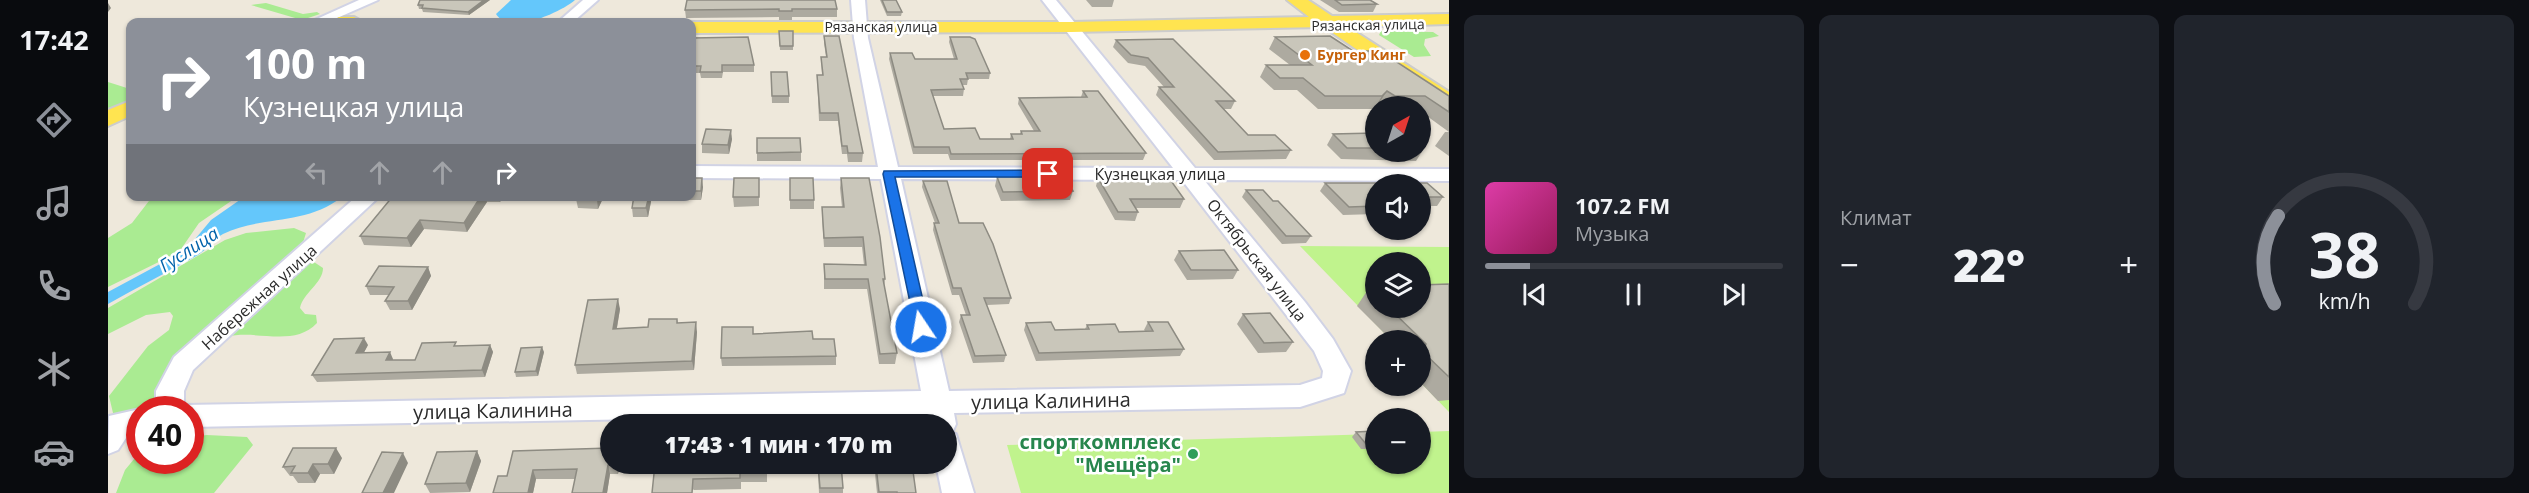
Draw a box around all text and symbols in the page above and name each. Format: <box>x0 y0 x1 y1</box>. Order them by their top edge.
street label: Рязанская улица <box>1311 14 1425 35</box>
street label: Рязанская улица <box>824 17 938 36</box>
text: 17:42 <box>19 21 89 58</box>
text: 100 m <box>243 34 367 91</box>
icon: right <box>144 42 222 120</box>
place label: Бургер Кинг <box>1317 45 1406 64</box>
marker: Бургер Кинг <box>1298 48 1312 62</box>
text: Кузнецкая улица <box>243 88 464 125</box>
north arrow <box>1365 96 1431 162</box>
map controls <box>1365 96 1431 474</box>
icon: directions <box>33 99 75 141</box>
pin <box>1022 148 1073 199</box>
icon: left <box>300 156 333 189</box>
icon: ahead <box>363 156 396 189</box>
icon: ahead <box>426 156 459 189</box>
icon: right <box>489 156 522 189</box>
icon: arrive <box>1031 157 1064 190</box>
street label: Кузнецкая улица <box>1094 163 1226 185</box>
button: sound <box>1365 174 1431 240</box>
icon: music <box>33 182 75 224</box>
text: 107.2 FM <box>1575 190 1670 220</box>
street label: Октябрьская улица <box>1202 194 1312 326</box>
text: Климат <box>1840 204 1912 231</box>
text: 38 <box>2308 211 2380 296</box>
text: Музыка <box>1575 220 1649 247</box>
water label: Гуслица <box>154 221 223 277</box>
text: 22° <box>1953 234 2025 295</box>
street label: Набережная улица <box>197 239 321 355</box>
text: − <box>1840 242 1859 287</box>
text: + <box>2119 242 2138 287</box>
button: layers <box>1365 252 1431 318</box>
icon: phone <box>33 265 75 307</box>
icon: previous <box>1518 278 1551 311</box>
icon: pause <box>1617 278 1650 311</box>
icon: next <box>1717 278 1750 311</box>
text: km/h <box>2318 286 2370 315</box>
position arrow <box>889 295 953 359</box>
button: + <box>1365 330 1431 396</box>
icon: climate <box>33 348 75 390</box>
street label: улица Калинина <box>971 386 1131 415</box>
speed limit sign: 40 <box>126 396 204 474</box>
street label: улица Калинина <box>413 396 573 425</box>
button: − <box>1365 408 1431 474</box>
place label: спорткомплекс "Мещёра" <box>1020 428 1181 478</box>
text: 17:43 · 1 мин · 170 m <box>665 429 892 459</box>
icon: car <box>33 431 75 473</box>
marker: спорткомплекс "Мещёра" <box>1186 447 1200 461</box>

